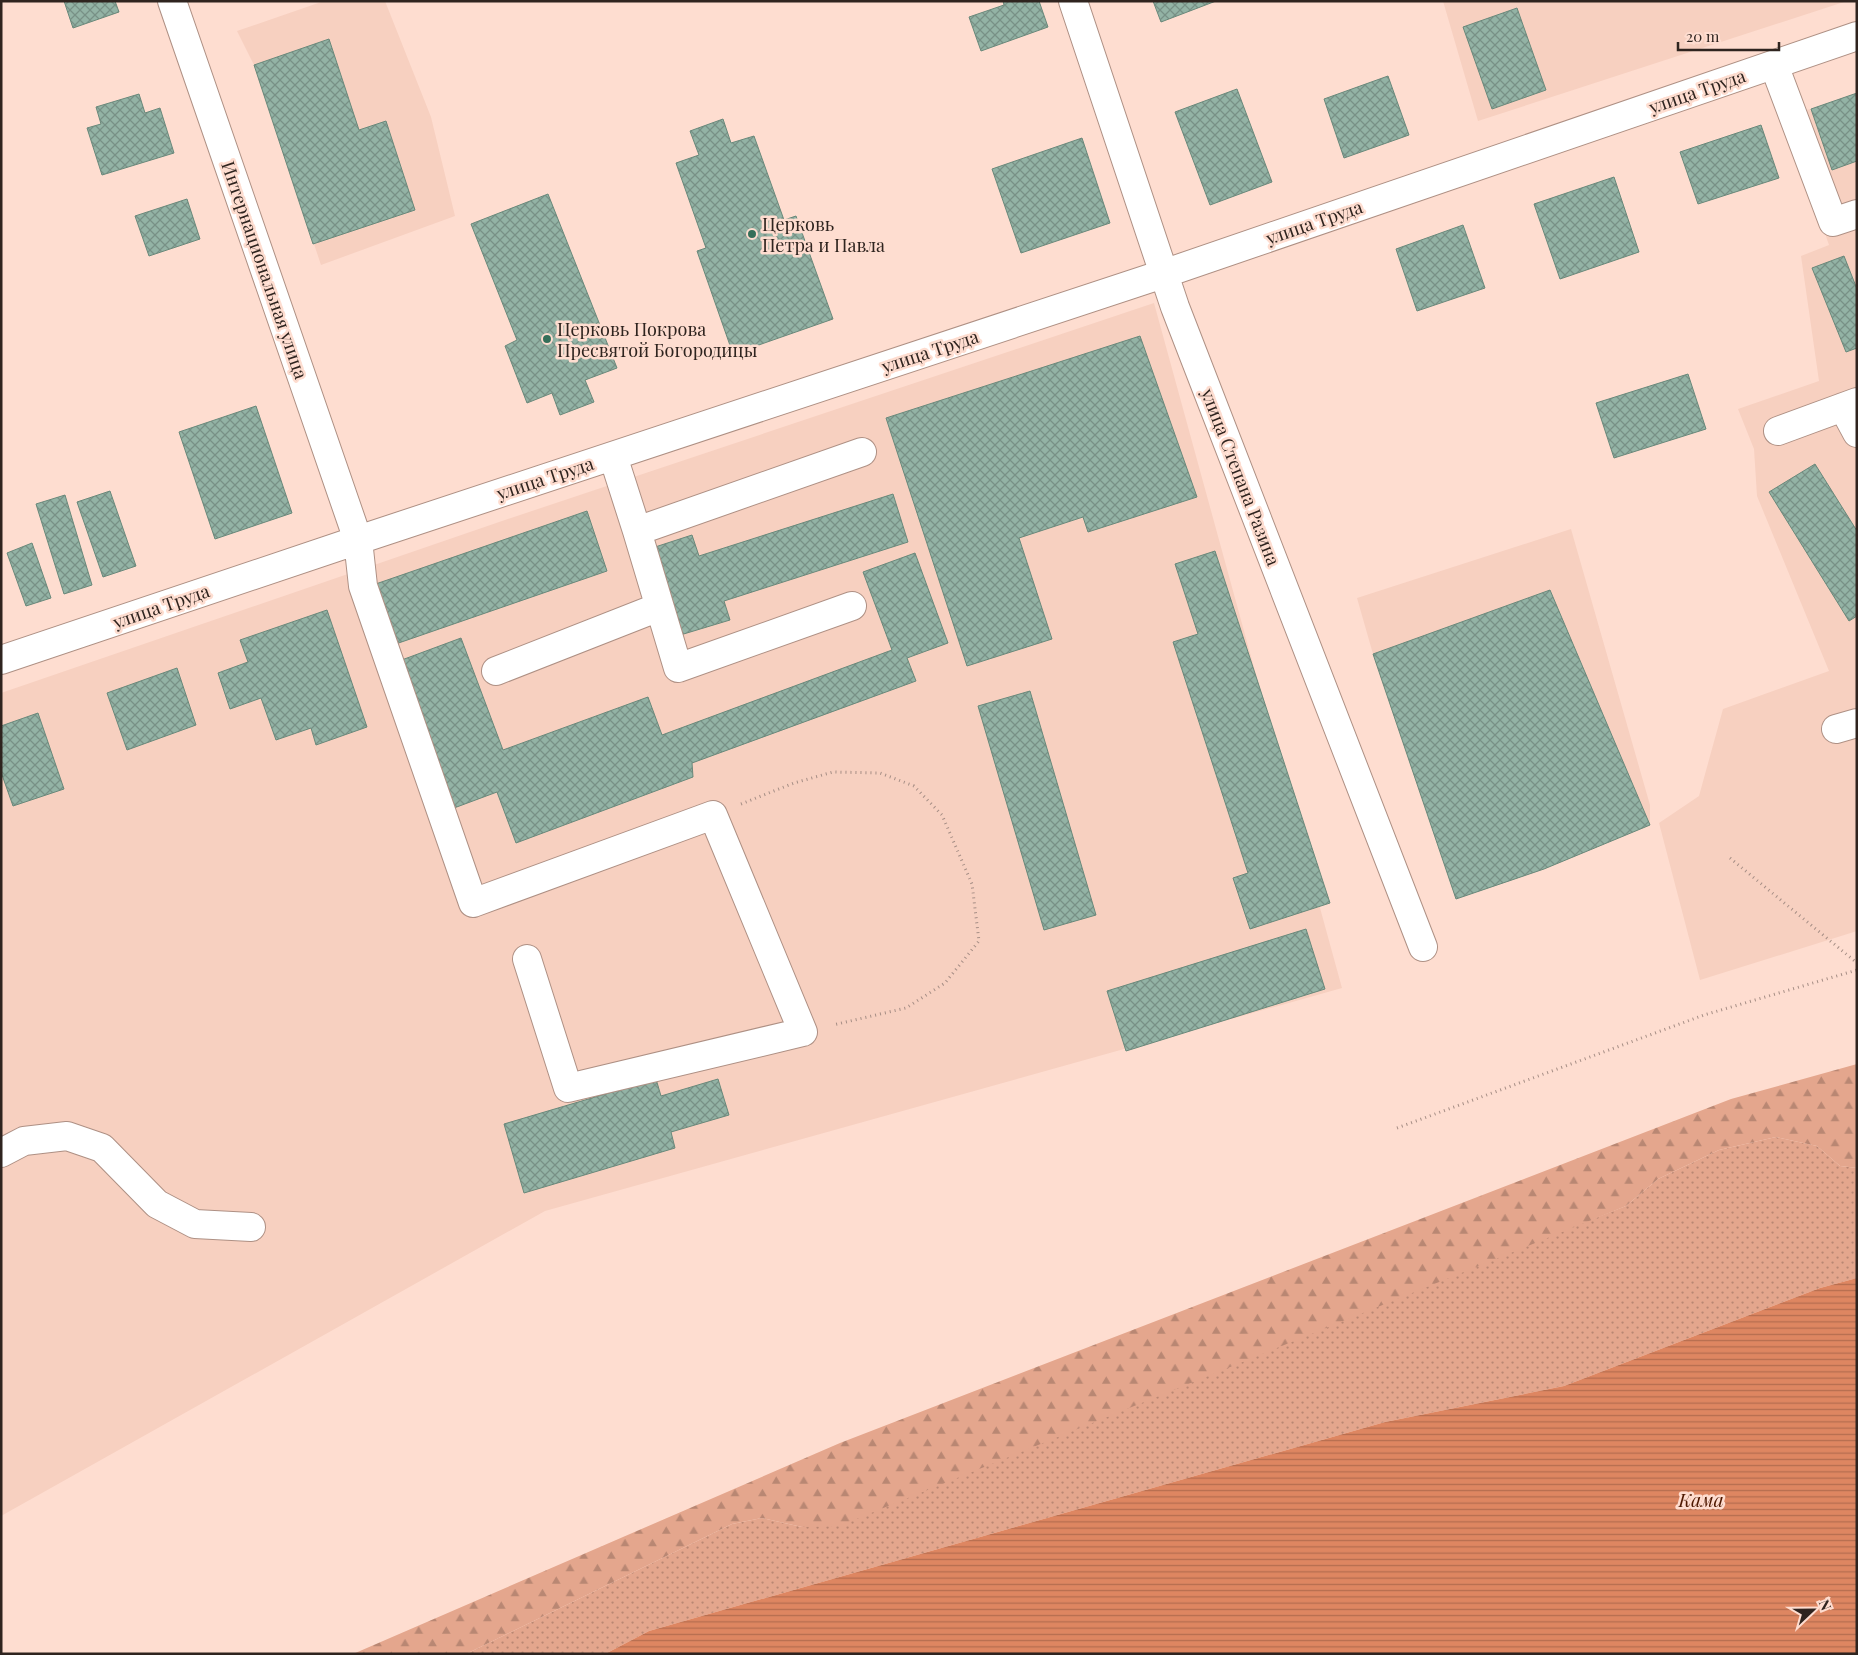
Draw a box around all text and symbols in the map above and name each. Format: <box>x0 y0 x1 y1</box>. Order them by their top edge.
scale bar <box>1678 20 1779 52</box>
text: 20 m <box>1686 26 1720 46</box>
street label: улица Труда <box>1645 63 1749 119</box>
street label: Интернациональная улица <box>216 158 314 382</box>
street label: улица Труда <box>1262 194 1366 250</box>
place label: Церковь Петра и Павла <box>762 212 885 257</box>
marker: Церковь Петра и Павла <box>746 228 758 240</box>
place label: Церковь Покрова Пресвятой Богородицы <box>557 317 758 362</box>
street label: улица Труда <box>877 324 982 378</box>
marker: Церковь Покрова Пресвятой Богородицы <box>541 333 553 345</box>
street label: улица Степана Разина <box>1196 384 1286 569</box>
street label: улица Труда <box>492 451 597 505</box>
street label: улица Труда <box>109 578 213 634</box>
water label: Кама <box>1677 1486 1724 1512</box>
north arrow <box>1788 1585 1838 1635</box>
text: N <box>1815 1597 1836 1613</box>

